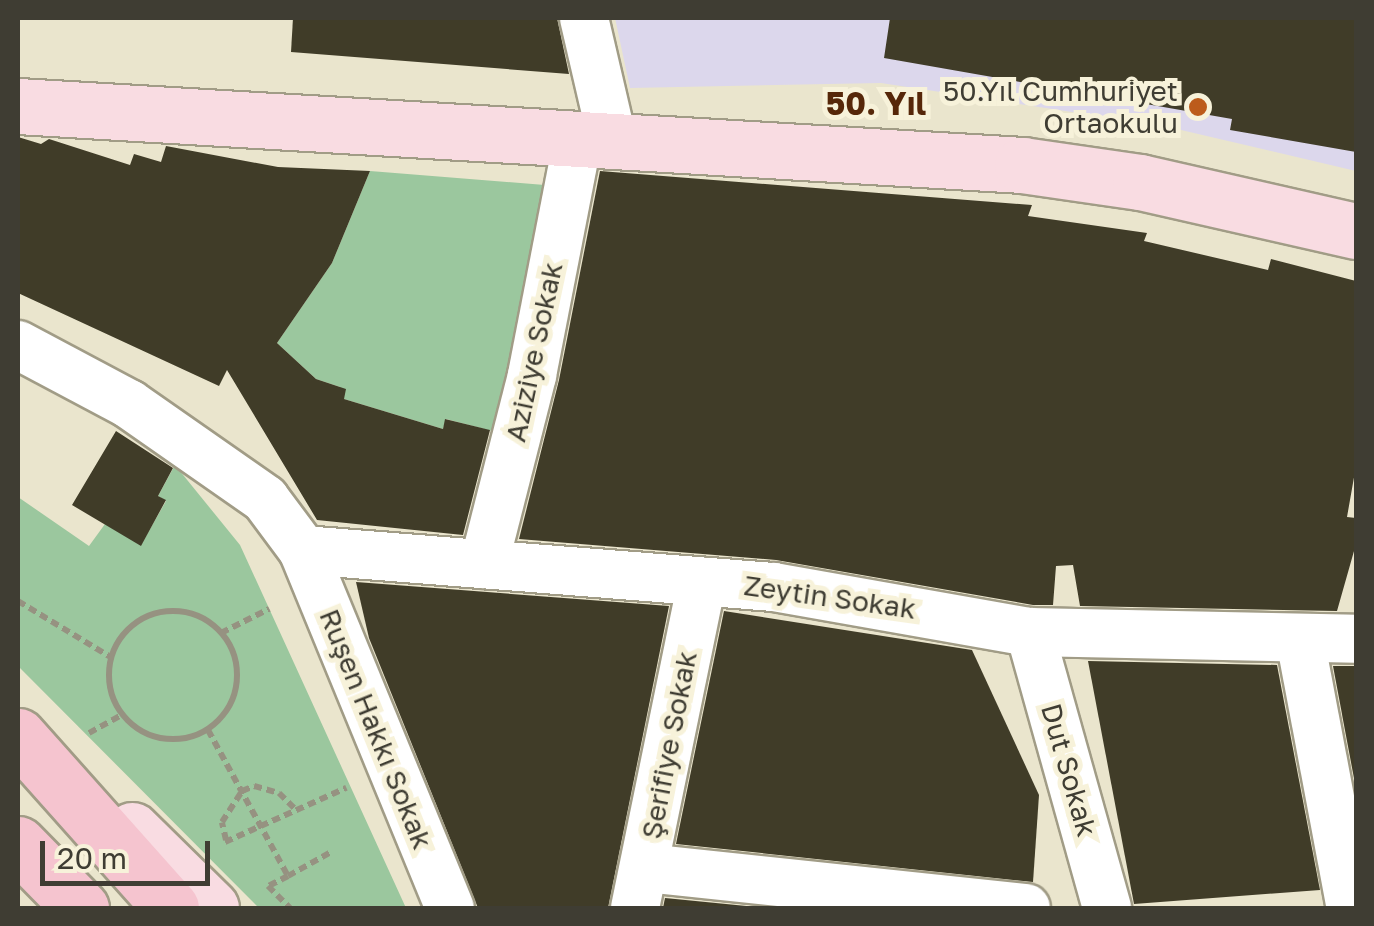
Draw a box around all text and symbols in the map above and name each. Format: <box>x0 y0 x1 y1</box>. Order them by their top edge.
place label: 50.Yıl Cumhuriyet Ortaokulu <box>943 74 1178 140</box>
district label: 50. Yıl <box>826 84 926 122</box>
marker: 50.Yıl Cumhuriyet Ortaokulu <box>1187 96 1209 118</box>
street label: Aziziye Sokak <box>499 259 569 445</box>
street label: Zeytin Sokak <box>742 568 918 626</box>
street label: Ruşen Hakkı Sokak <box>312 604 440 854</box>
street label: Şerifiye Sokak <box>634 648 704 842</box>
street label: Dut Sokak <box>1034 700 1104 840</box>
scale bar <box>45 821 215 883</box>
text: 20 m <box>57 840 127 876</box>

